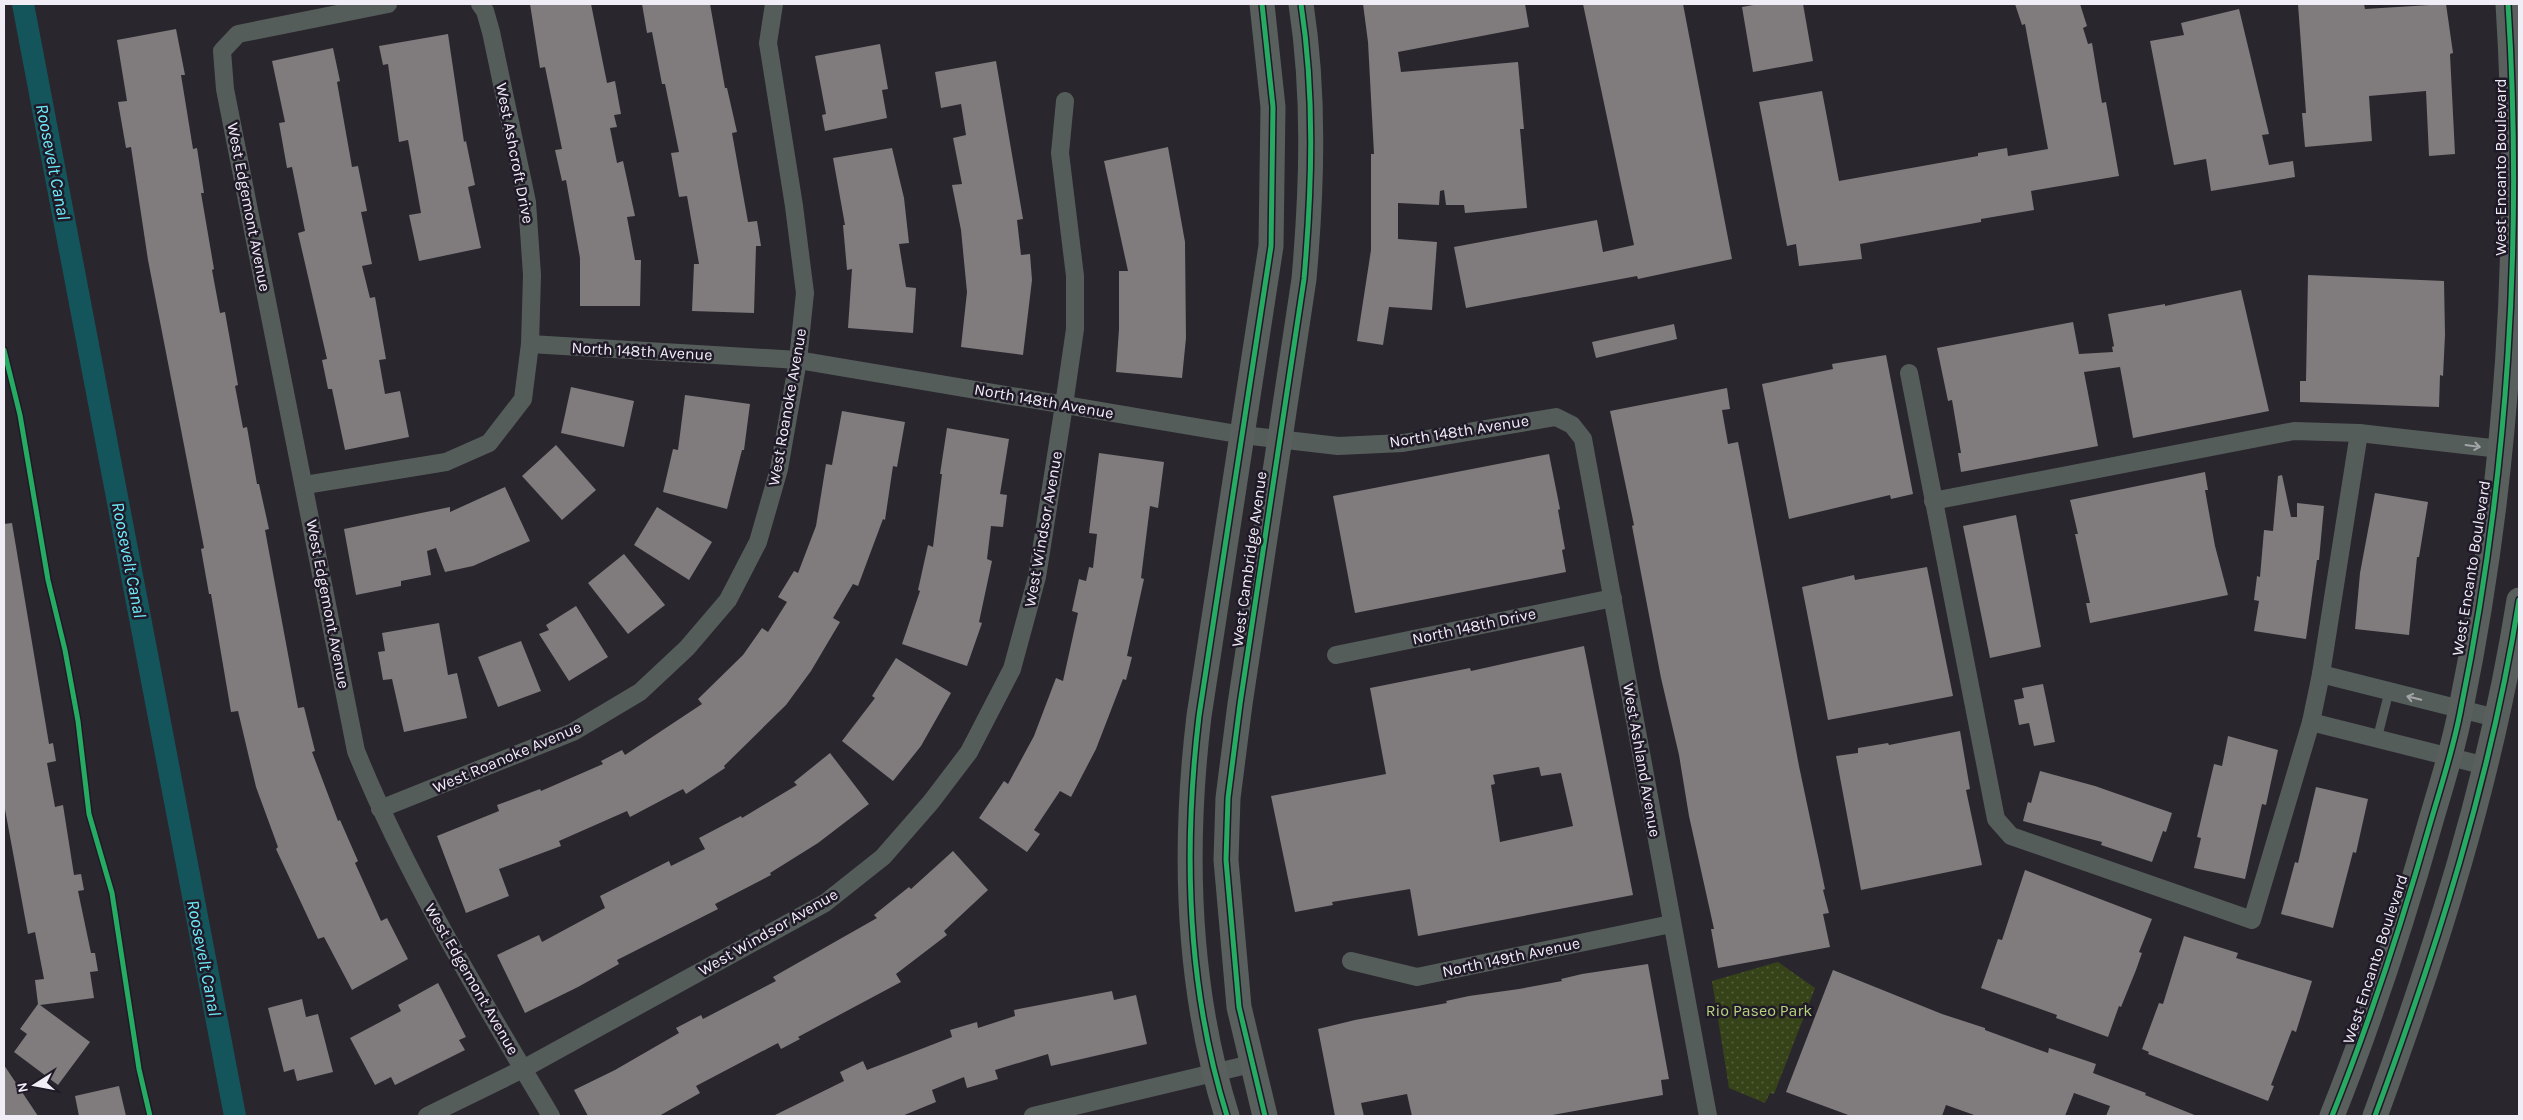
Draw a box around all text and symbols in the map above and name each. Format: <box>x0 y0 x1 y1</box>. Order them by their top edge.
street label: West Encanto Boulevard <box>2491 78 2510 256</box>
street label: West Ashcroft Drive <box>492 81 538 225</box>
water label: Roosevelt Canal <box>31 102 75 222</box>
street label: West Edgemont Avenue <box>223 121 275 293</box>
street label: West Roanoke Avenue <box>764 327 810 487</box>
street label: North 148th Avenue <box>571 338 713 364</box>
street label: North 148th Avenue <box>973 379 1115 423</box>
street label: North 148th Avenue <box>1388 411 1530 451</box>
one-way arrow <box>2465 441 2481 451</box>
street label: West Windsor Avenue <box>1020 450 1066 608</box>
street label: West Cambridge Avenue <box>1227 470 1271 648</box>
street label: West Encanto Boulevard <box>2448 479 2494 657</box>
water label: Roosevelt Canal <box>107 500 151 620</box>
street label: West Edgemont Avenue <box>302 518 354 690</box>
street label: North 148th Drive <box>1410 604 1538 648</box>
street label: West Ashland Avenue <box>1619 681 1665 839</box>
one-way arrow <box>2406 693 2422 702</box>
street label: West Roanoke Avenue <box>430 717 584 797</box>
street label: West Encanto Boulevard <box>2339 872 2411 1046</box>
street label: West Windsor Avenue <box>695 884 841 980</box>
water label: Roosevelt Canal <box>182 898 226 1018</box>
street label: West Edgemont Avenue <box>421 900 523 1058</box>
street label: North 149th Avenue <box>1440 933 1582 981</box>
park label: Rio Paseo Park <box>1706 1001 1812 1020</box>
north arrow <box>10 1060 60 1110</box>
text: N <box>13 1081 32 1094</box>

